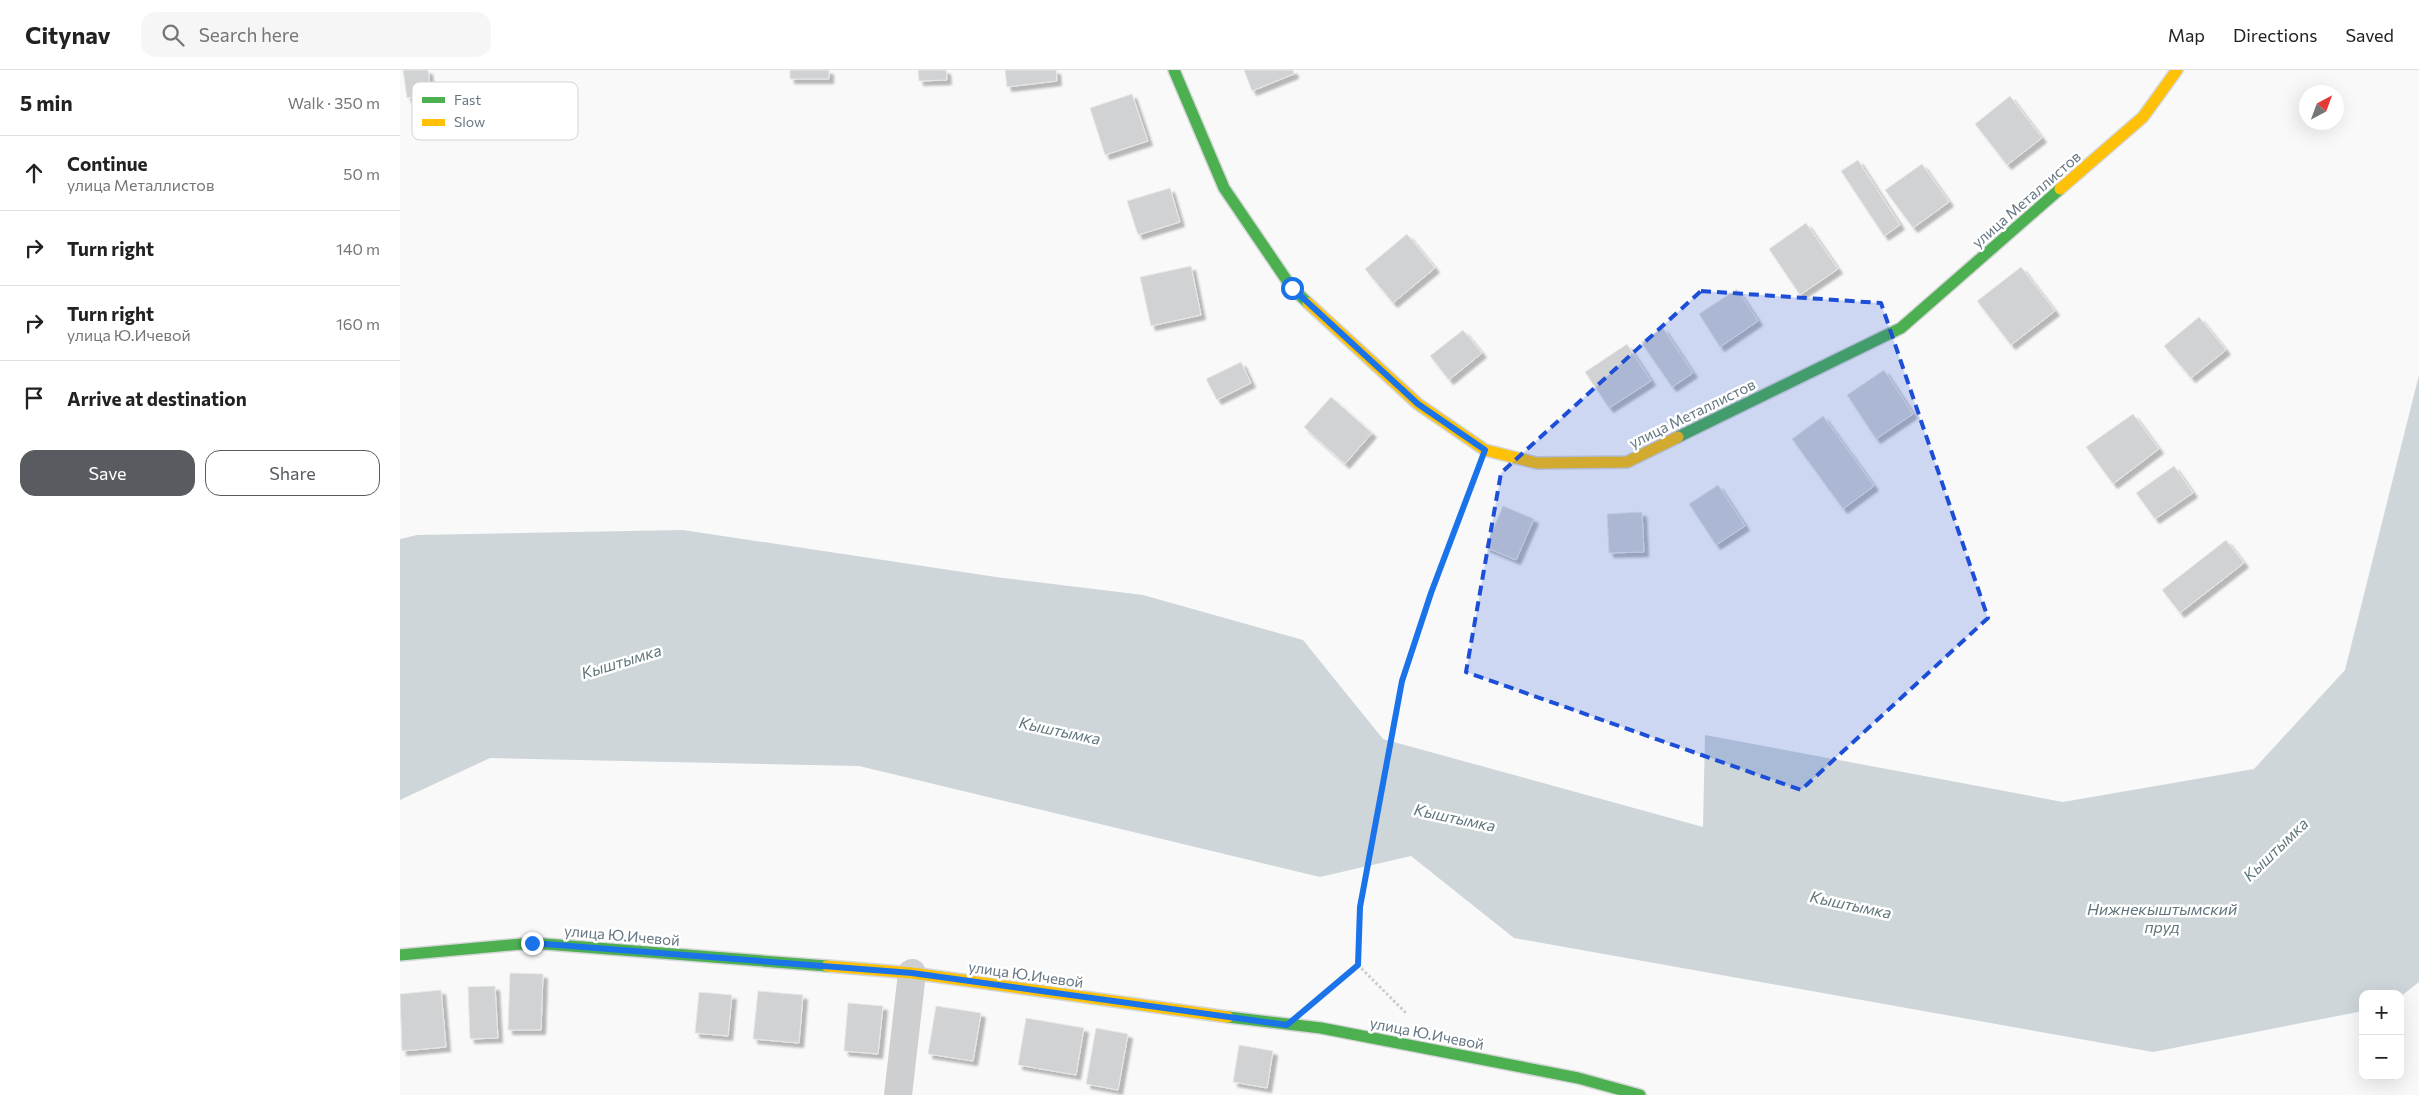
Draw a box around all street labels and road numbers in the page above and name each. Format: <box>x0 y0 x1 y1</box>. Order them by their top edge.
street label: улица Металлистов <box>1968 147 2084 251</box>
street label: улица Металлистов <box>1626 375 1758 451</box>
street label: улица Ю.Ичевой <box>563 921 681 949</box>
street label: улица Ю.Ичевой <box>967 957 1085 991</box>
street label: улица Ю.Ичевой <box>1368 1013 1486 1053</box>

